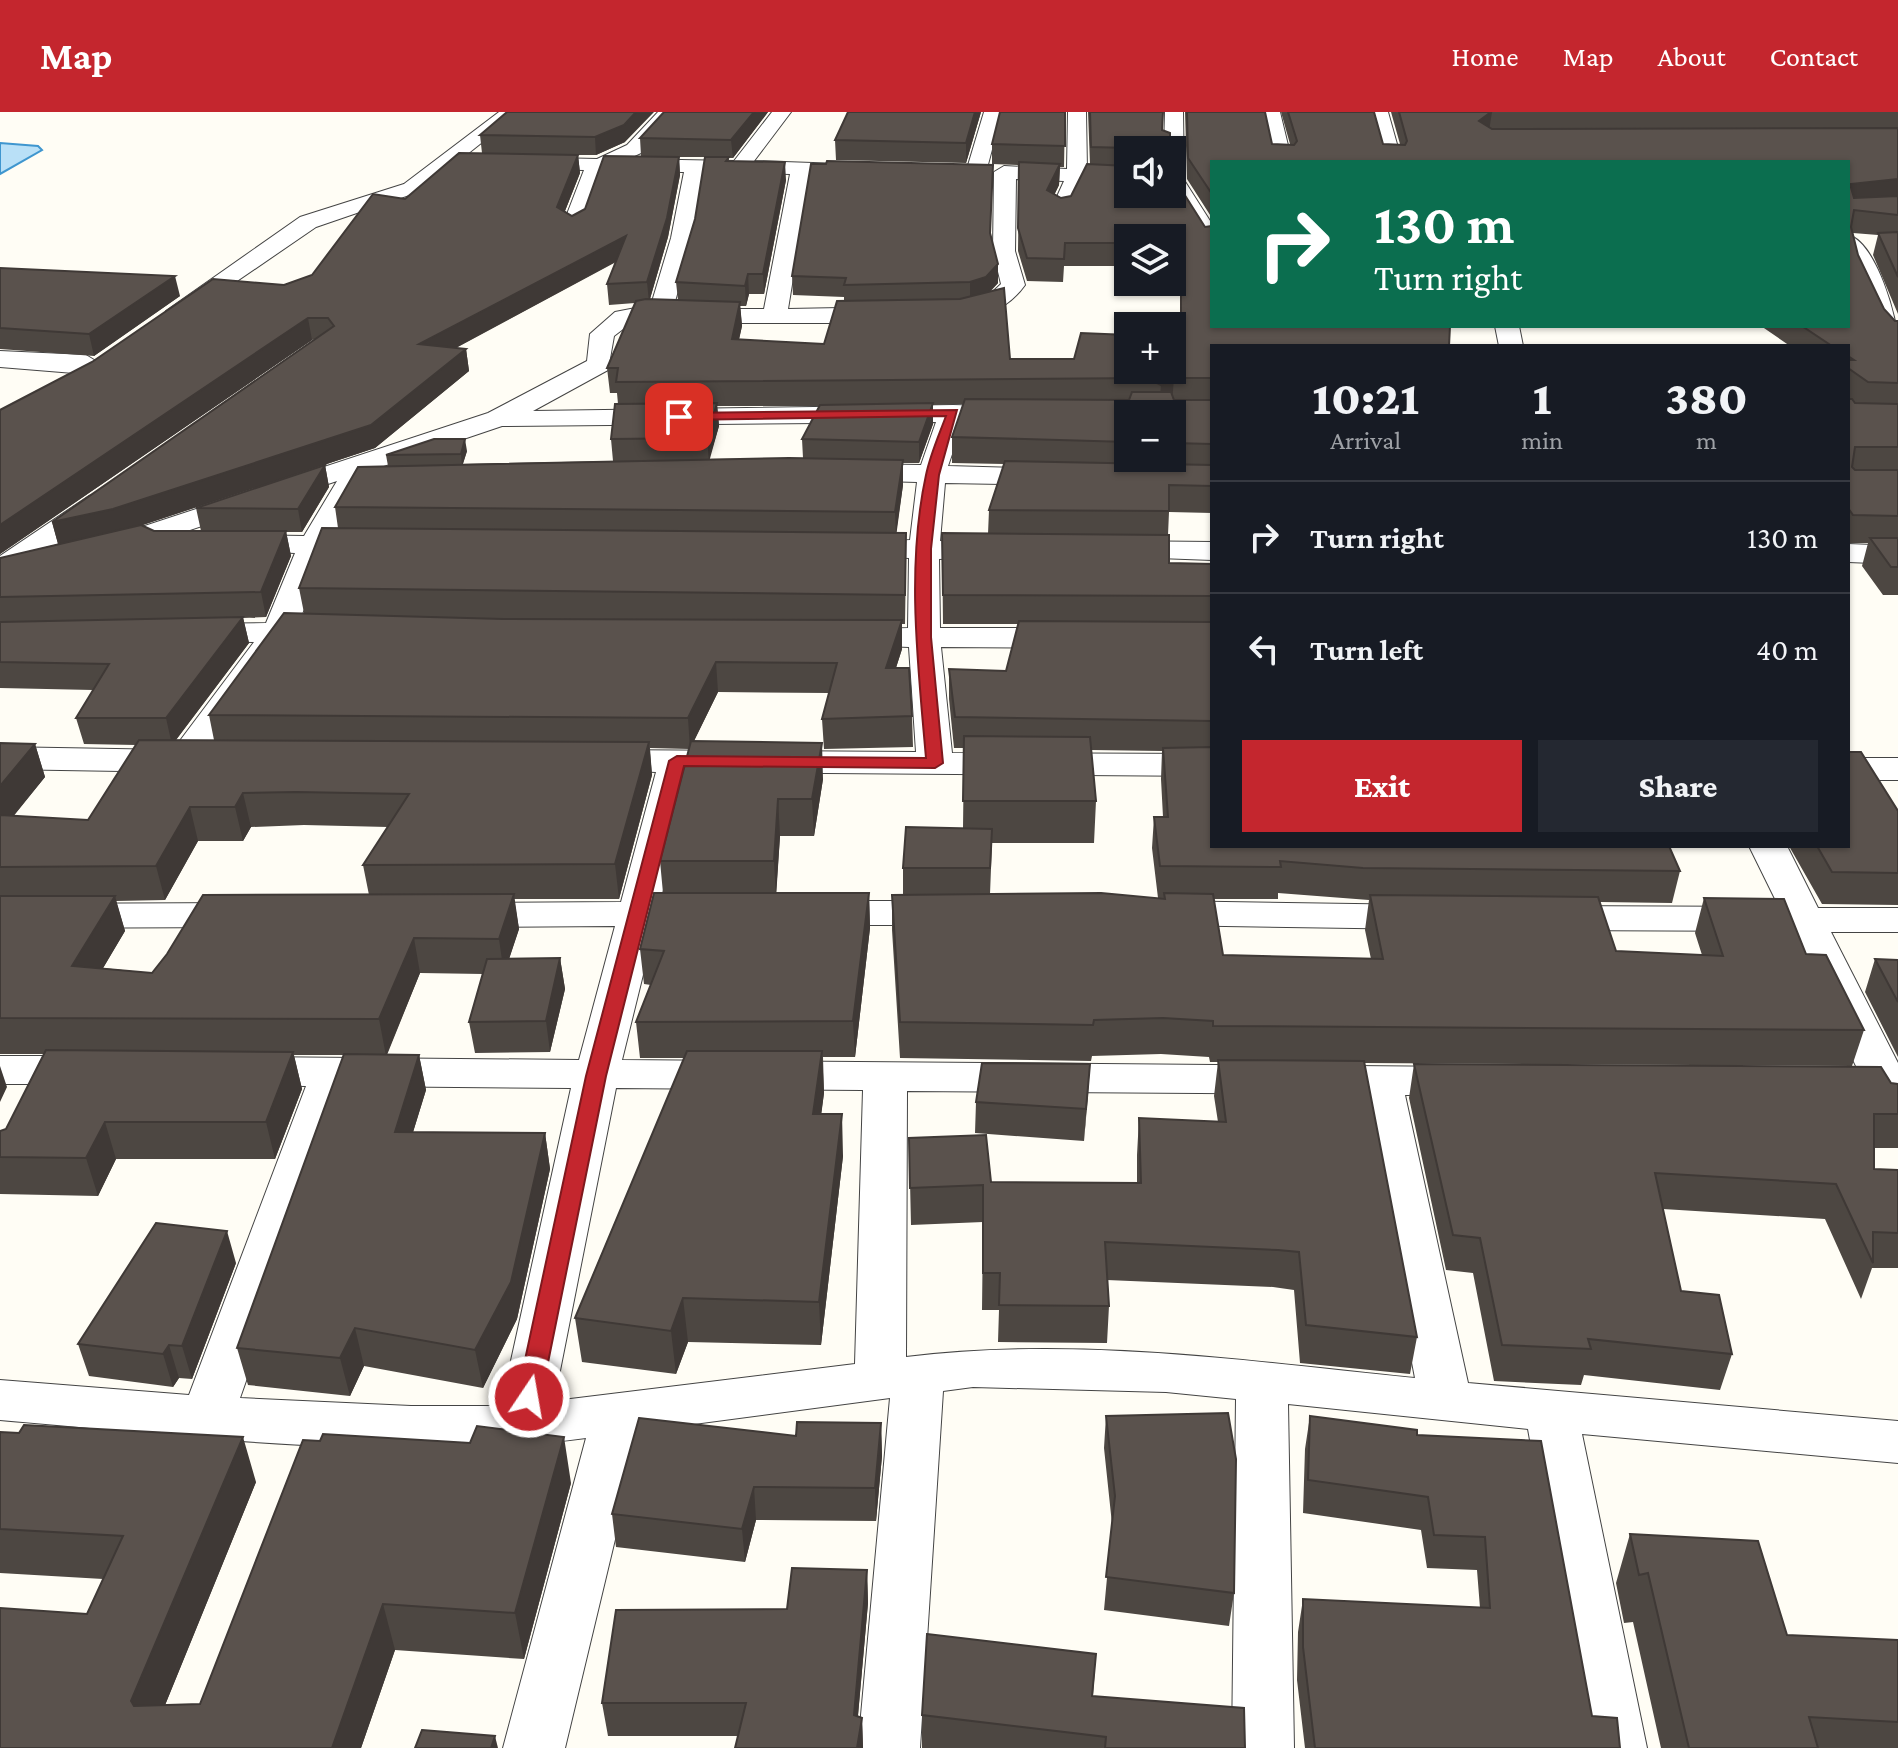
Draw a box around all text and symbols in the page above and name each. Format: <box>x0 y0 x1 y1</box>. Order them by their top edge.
text: Map <box>40 35 113 77</box>
text: Home <box>1452 41 1519 72</box>
text: Map <box>1563 41 1614 72</box>
text: About <box>1658 41 1726 72</box>
text: Contact <box>1770 41 1858 72</box>
map controls <box>1114 136 1186 472</box>
button: sound <box>1114 136 1186 208</box>
icon: right <box>1242 192 1346 296</box>
text: 130 m <box>1374 193 1515 255</box>
button: layers <box>1114 224 1186 296</box>
text: Turn right <box>1374 258 1522 298</box>
button: + <box>1114 312 1186 384</box>
text: 10:21 <box>1312 371 1419 424</box>
text: 1 <box>1533 371 1552 424</box>
text: 380 <box>1665 371 1748 424</box>
pin <box>645 383 713 451</box>
icon: arrive <box>657 395 701 439</box>
button: − <box>1114 400 1186 472</box>
text: Arrival <box>1330 426 1401 455</box>
text: min <box>1521 426 1563 455</box>
text: m <box>1696 426 1717 455</box>
icon: right <box>1242 515 1286 559</box>
text: Turn right <box>1310 521 1444 554</box>
text: 130 m <box>1747 521 1818 554</box>
icon: left <box>1242 627 1286 671</box>
text: Turn left <box>1310 633 1423 666</box>
text: 40 m <box>1756 633 1818 666</box>
button: Exit <box>1242 740 1522 832</box>
button: Share <box>1538 740 1818 832</box>
position arrow <box>487 1355 571 1439</box>

